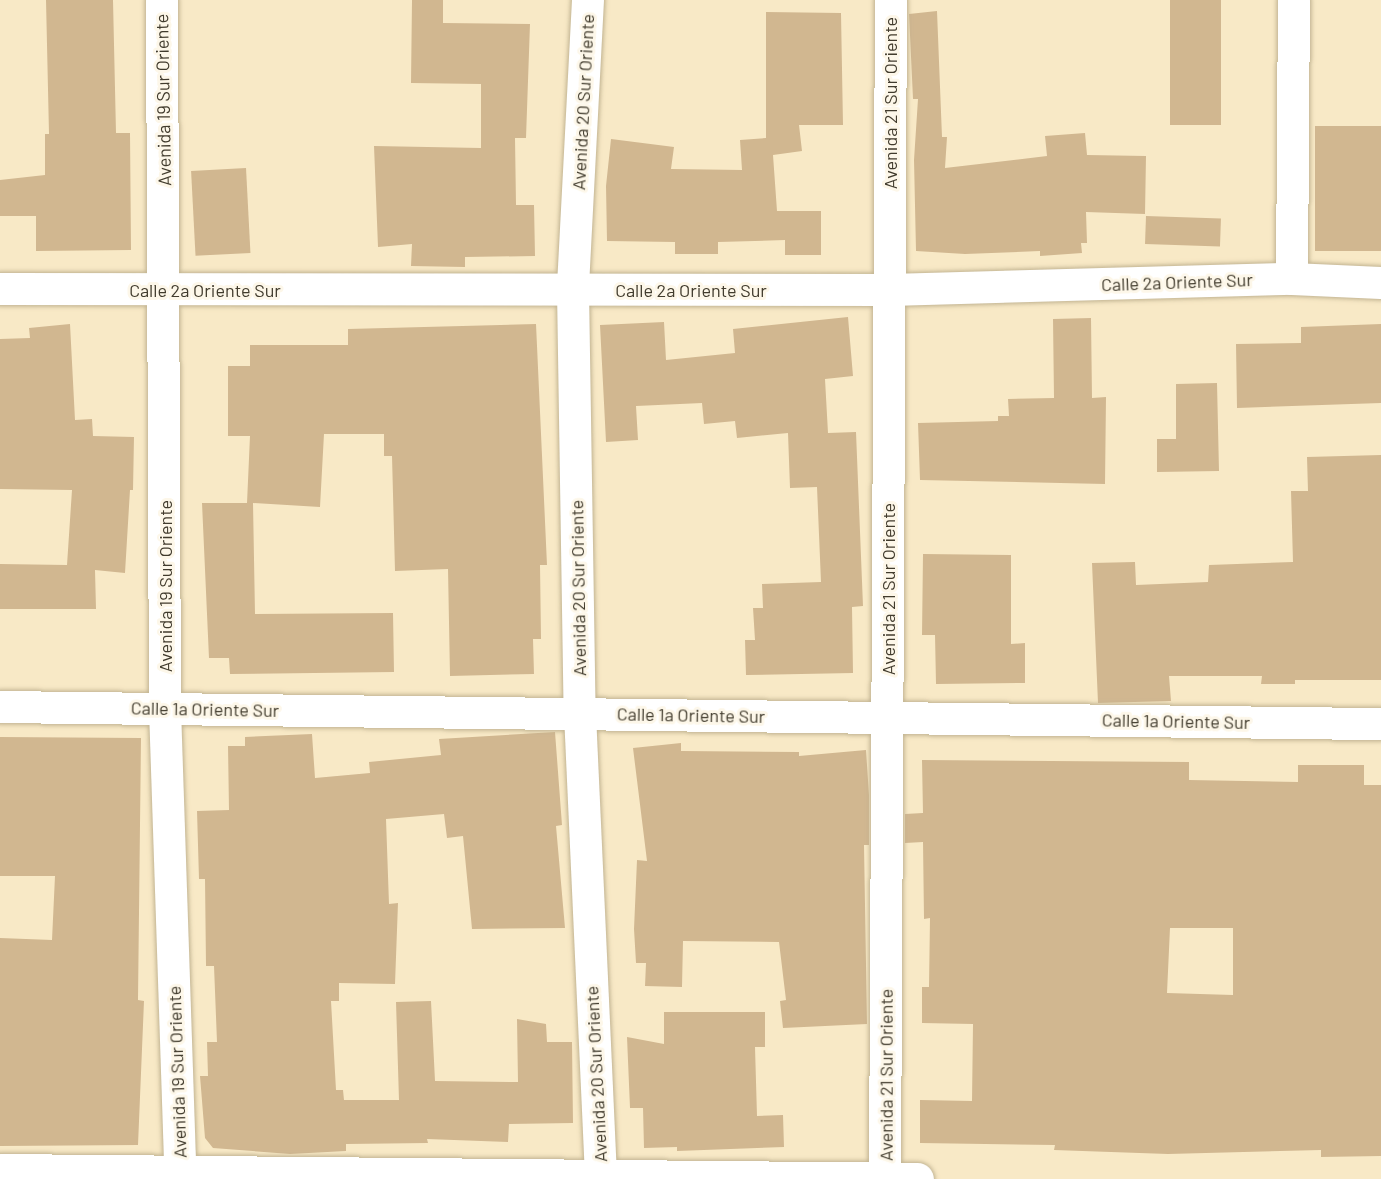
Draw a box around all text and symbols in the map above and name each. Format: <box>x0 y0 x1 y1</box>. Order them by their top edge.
street label: Avenida 20 Sur Oriente <box>568 13 598 191</box>
street label: Avenida 19 Sur Oriente <box>151 14 175 186</box>
street label: Avenida 21 Sur Oriente <box>879 17 901 189</box>
street label: Calle 2a Oriente Sur <box>1101 269 1253 295</box>
street label: Calle 2a Oriente Sur <box>129 279 281 301</box>
street label: Calle 2a Oriente Sur <box>615 279 767 301</box>
street label: Avenida 19 Sur Oriente <box>154 500 176 672</box>
street label: Avenida 20 Sur Oriente <box>566 500 590 676</box>
street label: Avenida 21 Sur Oriente <box>877 503 899 675</box>
street label: Calle 1a Oriente Sur <box>131 697 279 721</box>
street label: Calle 1a Oriente Sur <box>617 703 765 727</box>
street label: Calle 1a Oriente Sur <box>1102 709 1250 733</box>
street label: Avenida 20 Sur Oriente <box>581 985 611 1163</box>
street label: Avenida 19 Sur Oriente <box>163 986 191 1158</box>
street label: Avenida 21 Sur Oriente <box>875 989 897 1161</box>

